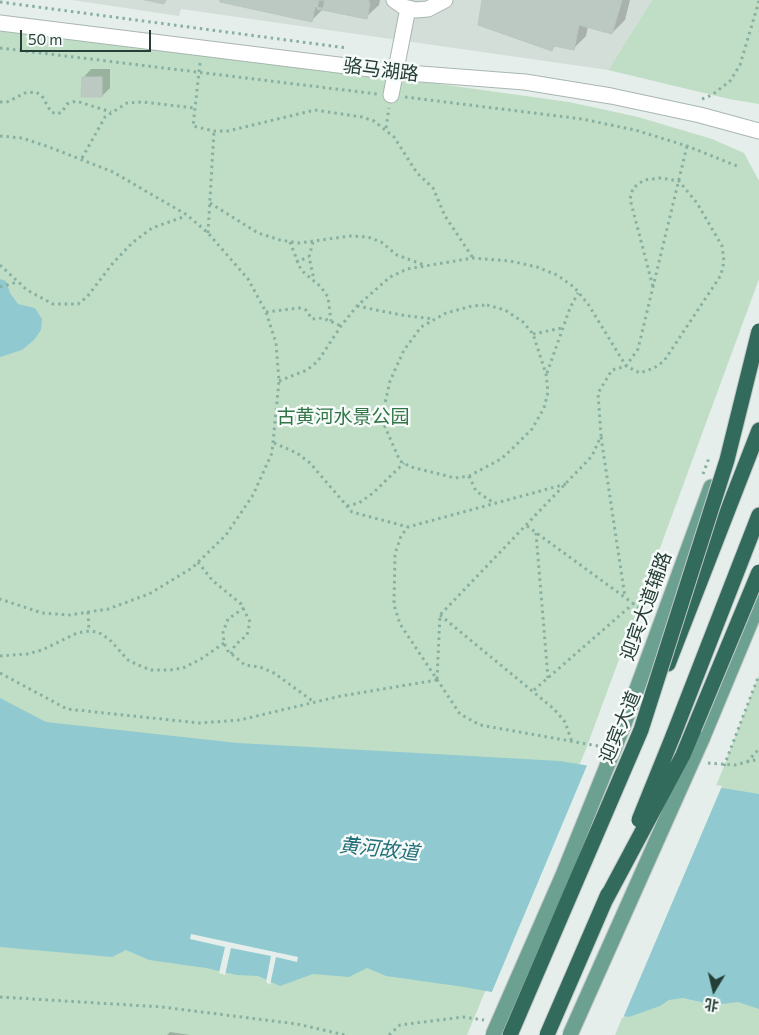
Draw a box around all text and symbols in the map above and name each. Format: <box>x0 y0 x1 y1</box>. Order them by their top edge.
scale bar <box>22 20 154 52</box>
text: 50 m <box>28 30 62 48</box>
street label: 骆马湖路 <box>342 54 420 86</box>
park label: 古黄河水景公园 <box>277 406 409 428</box>
street label: 迎宾大道辅路 <box>616 549 676 663</box>
street label: 迎宾大道 <box>595 688 645 766</box>
water label: 黄河故道 <box>338 833 420 865</box>
north arrow <box>689 965 739 1015</box>
text: 北 <box>703 996 720 1015</box>

